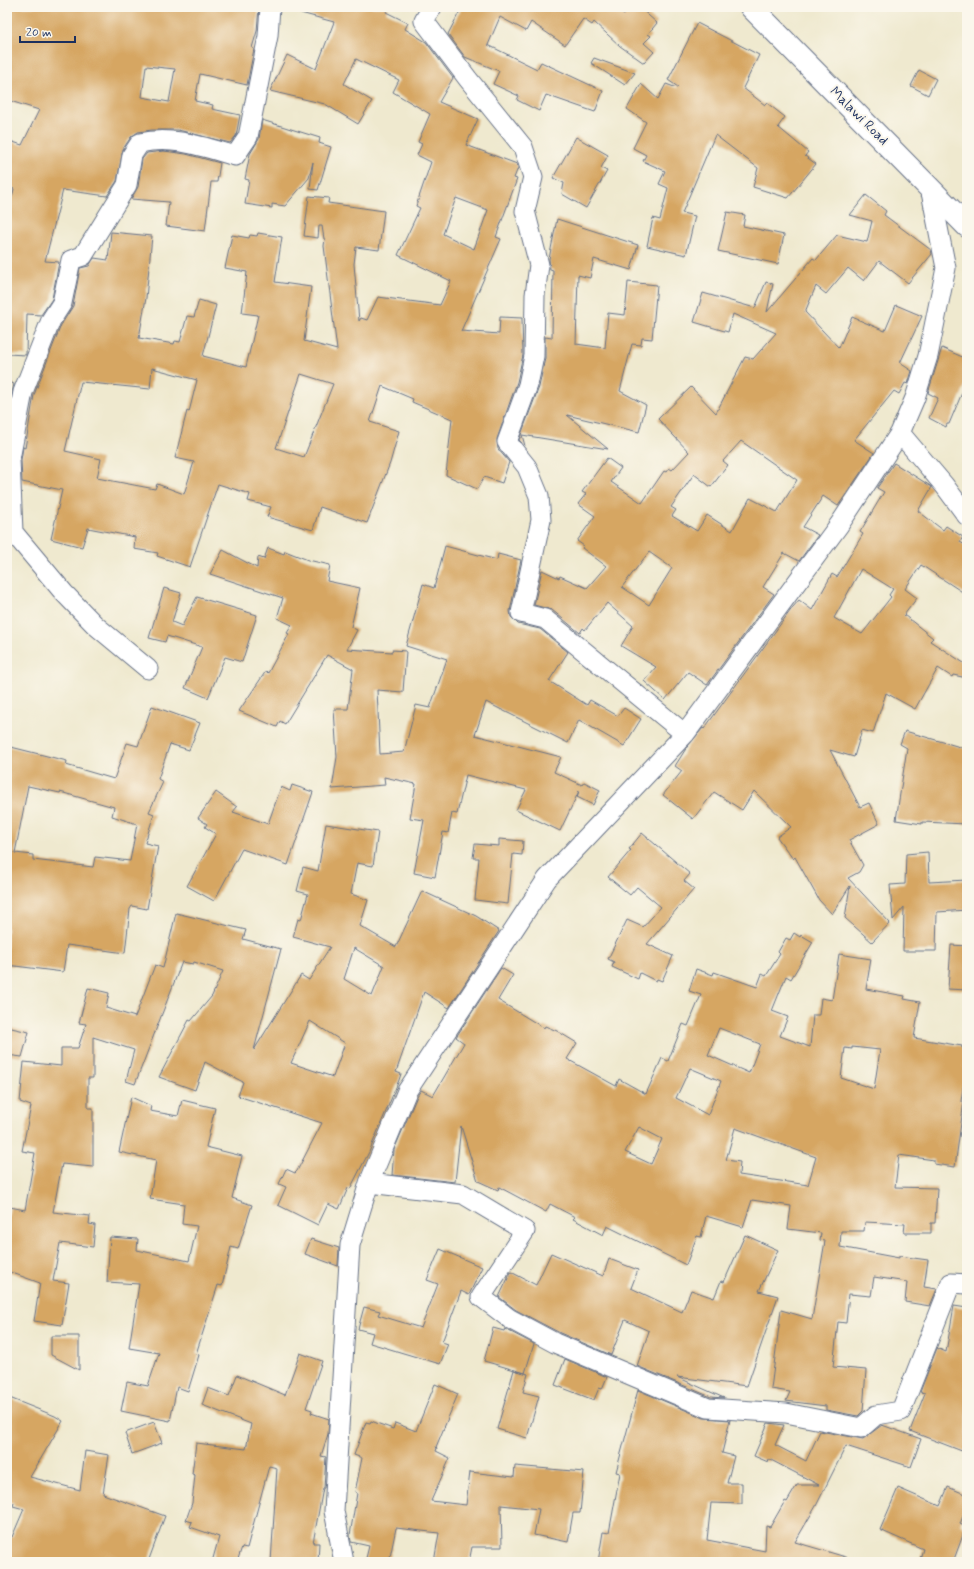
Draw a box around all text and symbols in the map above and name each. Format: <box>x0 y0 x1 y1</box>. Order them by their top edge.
scale bar <box>20 18 75 44</box>
text: 20 m <box>26 25 52 41</box>
street label: Malawi Road <box>826 83 892 149</box>

